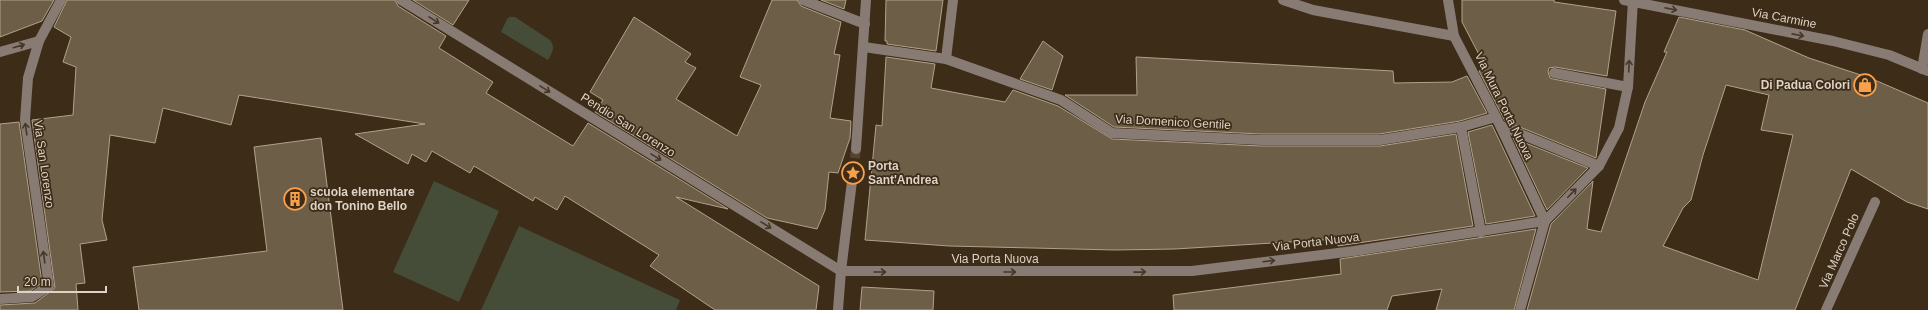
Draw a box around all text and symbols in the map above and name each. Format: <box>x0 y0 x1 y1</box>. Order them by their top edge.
street label: Via Carmine <box>1750 5 1818 31</box>
one-way arrow <box>1664 6 1677 14</box>
one-way arrow <box>428 17 440 25</box>
one-way arrow <box>1791 31 1804 39</box>
one-way arrow <box>13 42 26 49</box>
street label: Via Mura Porta Nuova <box>1472 50 1536 162</box>
one-way arrow <box>1625 60 1633 73</box>
shop icon: Di Padua Colori <box>1852 72 1878 98</box>
place label: Di Padua Colori <box>1761 78 1850 92</box>
one-way arrow <box>539 85 551 93</box>
street label: Pendio San Lorenzo <box>578 90 678 160</box>
street label: Via Domenico Gentile <box>1115 112 1232 132</box>
street label: Via San Lorenzo <box>31 119 57 209</box>
one-way arrow <box>22 123 30 136</box>
one-way arrow <box>650 153 661 161</box>
place label: Porta Sant'Andrea <box>868 159 939 187</box>
place icon: Porta Sant'Andrea <box>840 160 866 186</box>
place label: scuola elementare don Tonino Bello <box>310 185 415 213</box>
building icon: scuola elementare don Tonino Bello <box>282 186 308 212</box>
one-way arrow <box>1568 188 1577 198</box>
street label: Via Marco Polo <box>1816 211 1862 291</box>
one-way arrow <box>760 222 772 230</box>
street label: Via Porta Nuova <box>1272 230 1360 254</box>
one-way arrow <box>40 251 48 264</box>
street label: Via Porta Nuova <box>951 252 1039 266</box>
one-way arrow <box>1262 257 1275 265</box>
scale bar <box>18 268 106 294</box>
one-way arrow <box>873 268 886 276</box>
one-way arrow <box>1003 268 1016 276</box>
one-way arrow <box>1133 268 1146 276</box>
text: 20 m <box>24 275 51 289</box>

